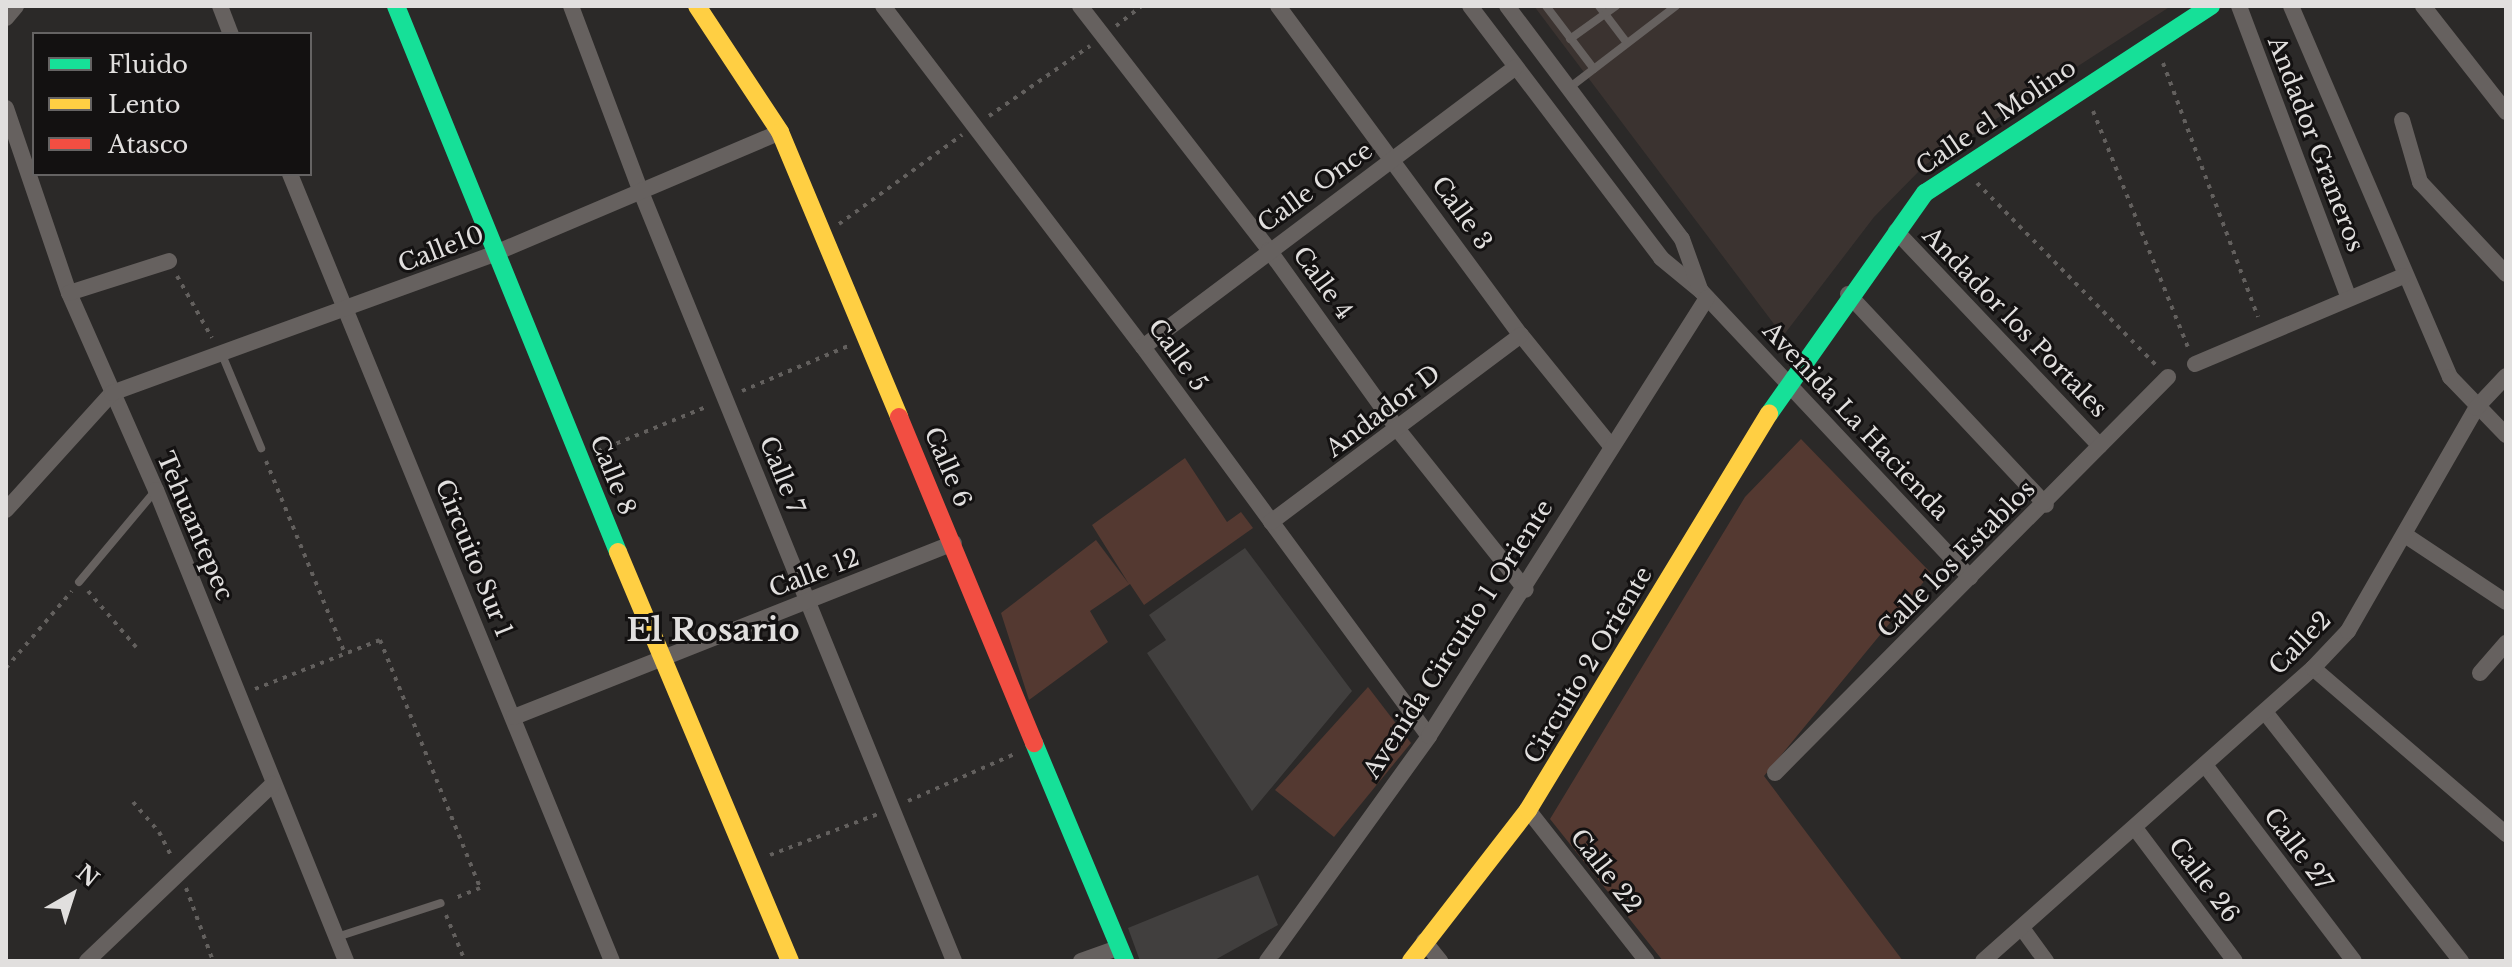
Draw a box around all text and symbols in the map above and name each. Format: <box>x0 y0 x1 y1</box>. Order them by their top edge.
legend <box>32 32 312 176</box>
street label: Andador Graneros <box>2262 32 2370 256</box>
text: Fluido <box>108 50 188 79</box>
street label: Calle el Molino <box>1911 53 2081 181</box>
text: Lento <box>108 90 181 119</box>
text: Atasco <box>108 130 188 159</box>
street label: Calle Once <box>1252 136 1378 238</box>
street label: Calle 3 <box>1426 171 1498 255</box>
street label: Calle10 <box>394 219 488 279</box>
street label: Andador los Portales <box>1916 221 2114 423</box>
street label: Calle 4 <box>1287 241 1359 325</box>
street label: Calle 5 <box>1142 313 1214 397</box>
street label: Avenida La Hacienda <box>1757 316 1955 526</box>
street label: Andador D <box>1320 359 1446 463</box>
street label: Calle 6 <box>918 423 978 511</box>
street label: Calle 8 <box>584 431 642 519</box>
street label: Calle 7 <box>754 432 810 518</box>
street label: Tehuantepec <box>151 447 239 605</box>
street label: Calle los Establos <box>1871 474 2041 644</box>
street label: Circuito Sur 1 <box>429 475 519 641</box>
street label: Avenida Circuito 1 Oriente <box>1357 494 1559 784</box>
street label: Calle 12 <box>765 543 863 603</box>
street label: Circuito 2 Oriente <box>1518 561 1658 769</box>
street label: Calle2 <box>2263 605 2337 681</box>
district label: El Rosario <box>626 611 800 649</box>
street label: Calle 27 <box>2258 802 2338 896</box>
street label: Calle 22 <box>1564 823 1648 919</box>
street label: Calle 26 <box>2163 832 2245 928</box>
north arrow <box>32 855 112 935</box>
text: N <box>71 859 104 893</box>

